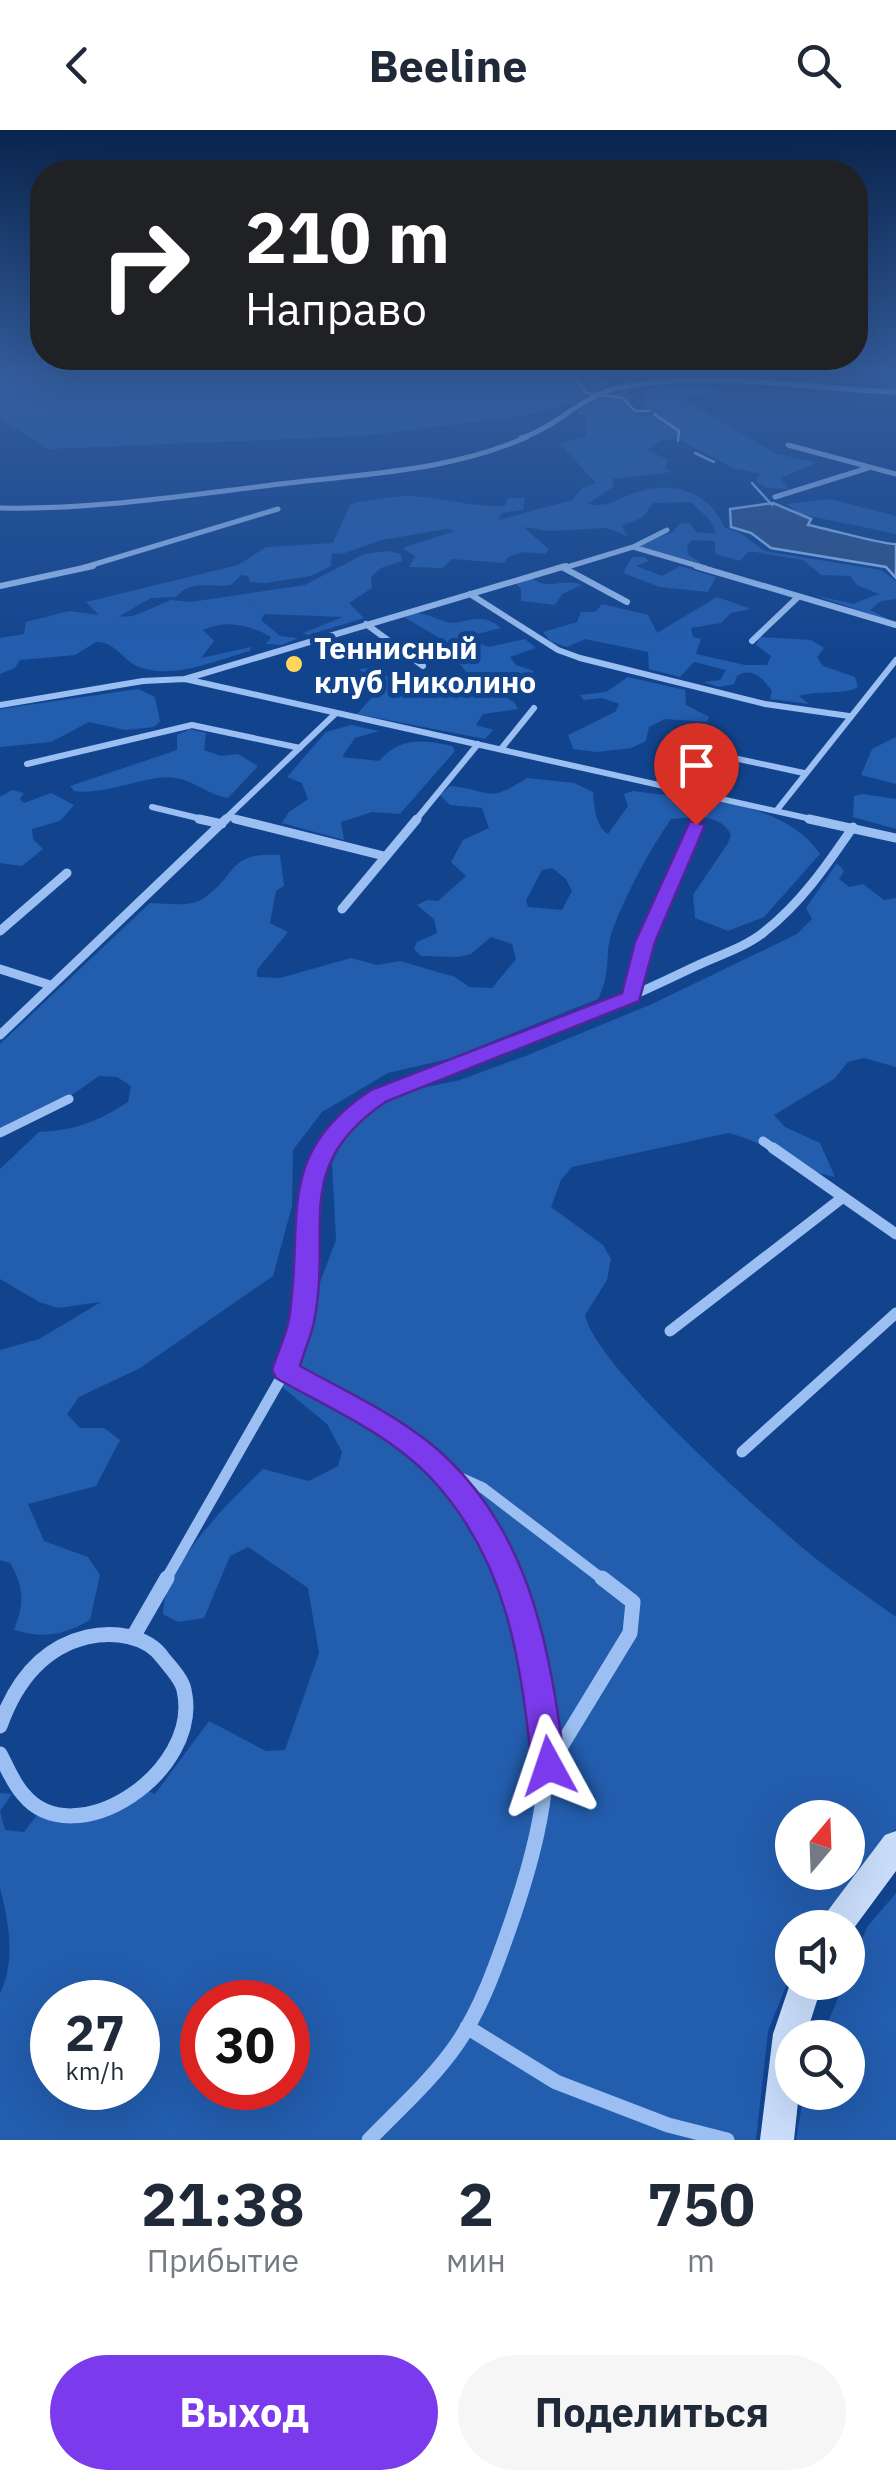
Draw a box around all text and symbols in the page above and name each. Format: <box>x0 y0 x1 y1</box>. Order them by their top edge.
text: Beeline <box>368 36 528 94</box>
icon: back <box>50 38 105 93</box>
icon: search <box>791 38 846 93</box>
text: 210 m <box>245 191 450 282</box>
icon: right <box>80 200 210 330</box>
text: Направо <box>245 279 427 337</box>
place label: Теннисный клуб Николино <box>314 628 536 701</box>
marker: Теннисный клуб Николино <box>283 653 305 675</box>
pin <box>654 723 739 826</box>
icon: arrive <box>669 738 724 793</box>
position arrow <box>497 1714 601 1818</box>
north arrow <box>775 1800 865 1890</box>
map controls <box>775 1800 865 2110</box>
button: sound <box>775 1910 865 2000</box>
speed limit sign: 30 <box>180 1980 310 2110</box>
text: 27 <box>65 2000 125 2065</box>
button: search <box>775 2020 865 2110</box>
text: km/h <box>66 2054 124 2087</box>
text: 21:38 <box>141 2164 305 2243</box>
text: 2 <box>458 2164 494 2243</box>
text: 750 <box>647 2164 755 2243</box>
text: Прибытие <box>147 2239 299 2281</box>
text: мин <box>446 2239 506 2281</box>
text: m <box>687 2239 715 2281</box>
button: Выход <box>50 2355 438 2470</box>
button: Поделиться <box>458 2355 846 2470</box>

